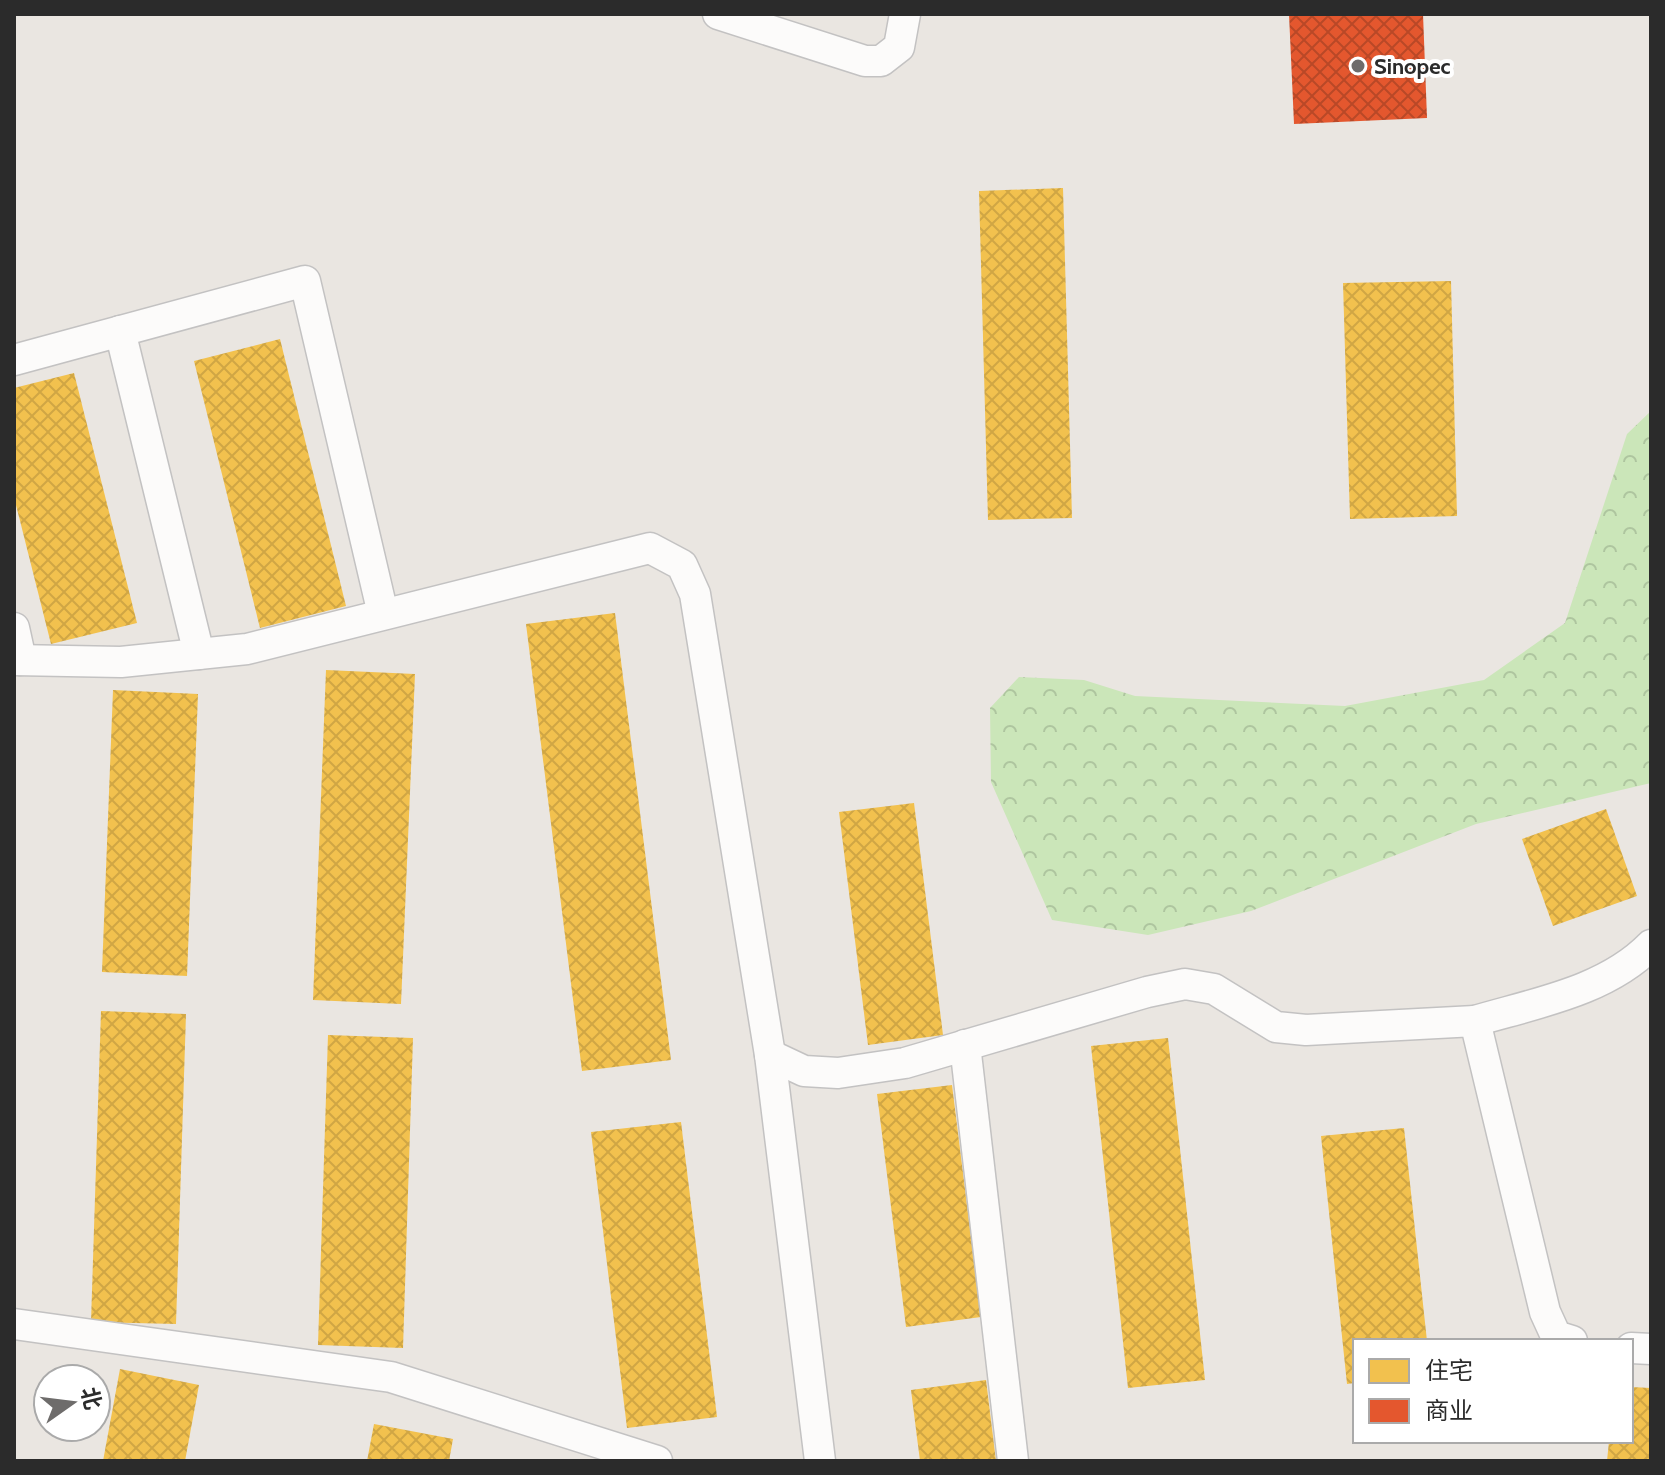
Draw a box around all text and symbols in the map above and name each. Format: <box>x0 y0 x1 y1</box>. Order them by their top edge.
place label: Sinopec <box>1374 53 1451 80</box>
marker: Sinopec <box>1349 57 1367 75</box>
legend <box>1353 1339 1633 1443</box>
text: 住宅 <box>1425 1356 1473 1385</box>
north arrow <box>32 1363 112 1443</box>
text: 北 <box>75 1384 107 1412</box>
text: 商业 <box>1425 1396 1473 1425</box>

